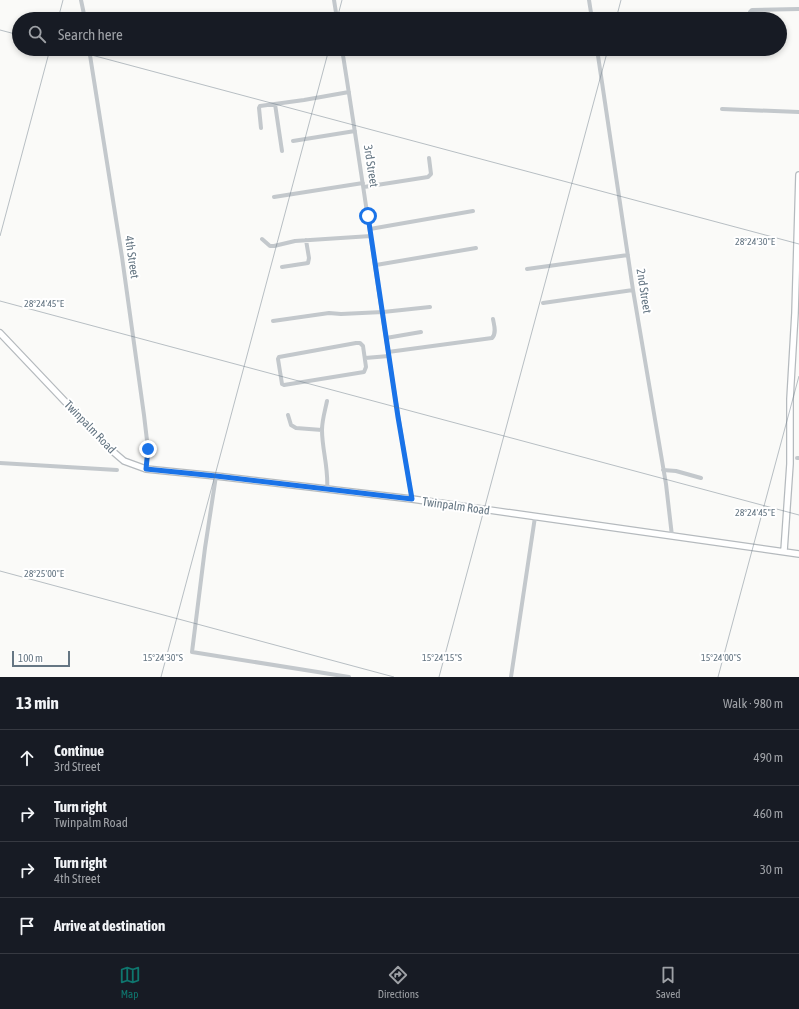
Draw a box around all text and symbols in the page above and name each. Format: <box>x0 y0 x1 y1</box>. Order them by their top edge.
search box <box>12 12 787 56</box>
icon: search <box>26 23 48 45</box>
text: Search here <box>58 26 123 43</box>
street label: 3rd Street <box>361 144 381 189</box>
route start <box>359 207 377 225</box>
street label: 4th Street <box>122 235 142 280</box>
text: 28°24'30"E <box>735 236 776 247</box>
street label: 2nd Street <box>634 268 655 315</box>
text: 28°24'45"E <box>24 298 65 309</box>
street label: Twinpalm Road <box>61 398 119 456</box>
route end <box>139 440 157 458</box>
street label: Twinpalm Road <box>421 494 491 518</box>
text: 28°24'45"E <box>735 507 776 518</box>
text: 28°25'00"E <box>24 568 65 579</box>
scale bar <box>12 649 70 668</box>
text: 100 m <box>18 652 43 664</box>
text: 15°24'30"S <box>143 652 183 663</box>
text: 15°24'15"S <box>422 652 462 663</box>
text: 15°24'00"S <box>701 652 741 663</box>
text: 13 min <box>16 693 59 713</box>
text: Walk · 980 m <box>723 696 783 711</box>
text: Continue <box>54 742 104 759</box>
icon: ahead <box>16 747 38 769</box>
text: 490 m <box>754 750 783 765</box>
text: 3rd Street <box>54 759 100 774</box>
text: Turn right <box>54 798 107 815</box>
icon: right <box>16 803 38 825</box>
text: 460 m <box>754 806 783 821</box>
text: Twinpalm Road <box>54 815 128 830</box>
text: Turn right <box>54 854 107 871</box>
icon: right <box>16 859 38 881</box>
text: 30 m <box>760 862 783 877</box>
text: 4th Street <box>54 871 100 886</box>
icon: arrive <box>16 915 38 937</box>
text: Arrive at destination <box>54 917 165 934</box>
tab: Map <box>119 964 141 1000</box>
tab: Directions <box>378 964 419 1000</box>
tab: Saved <box>656 964 680 1000</box>

